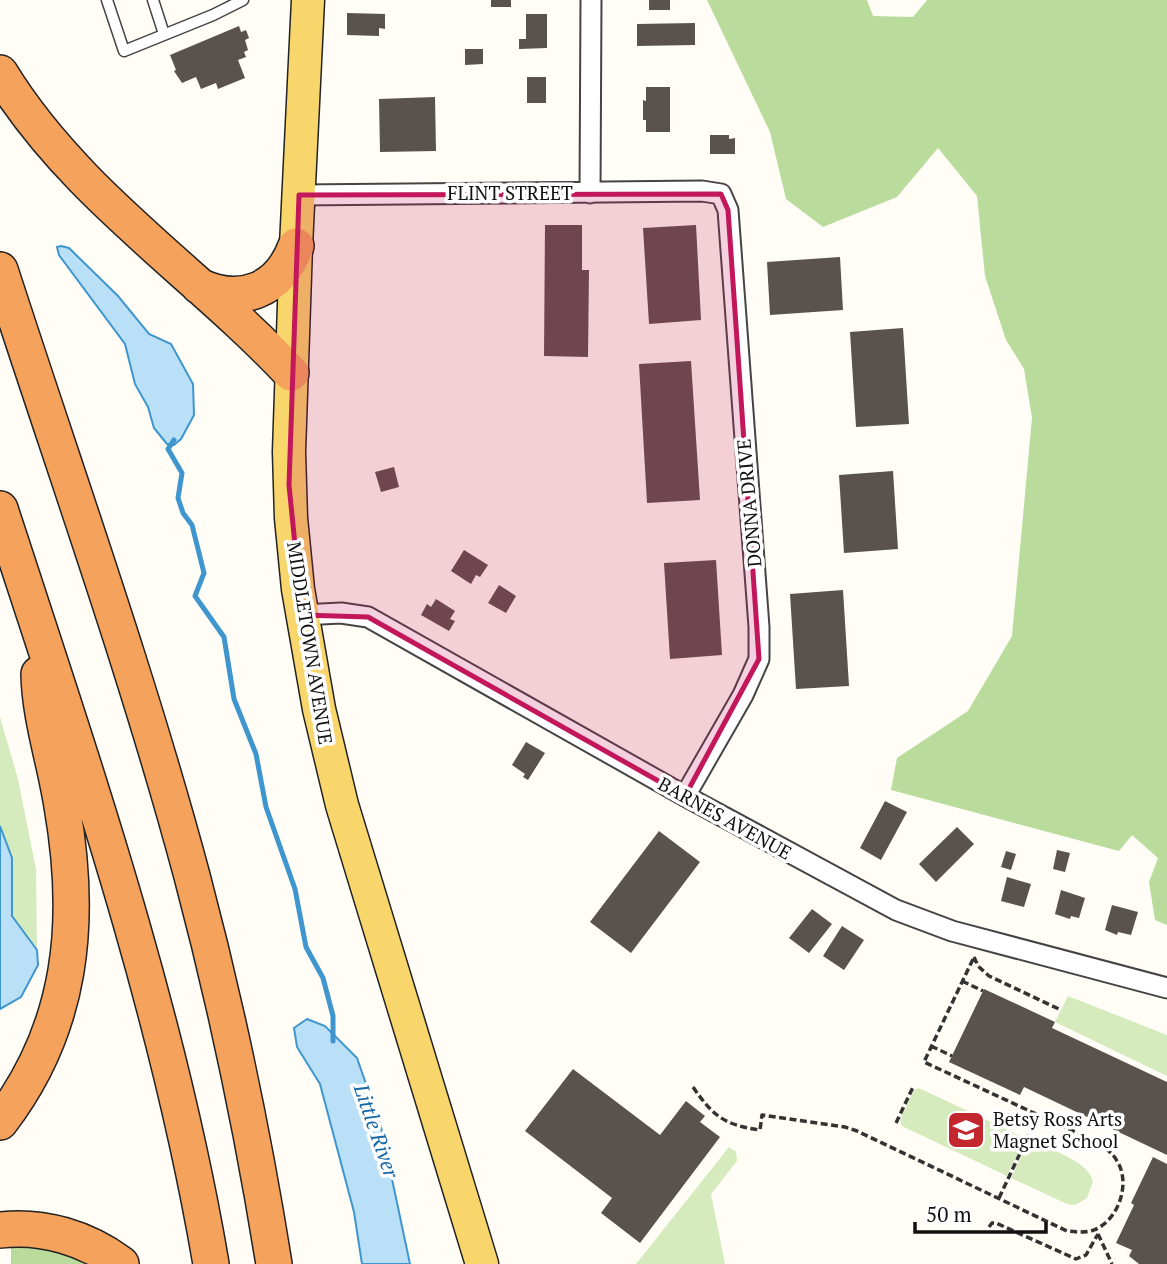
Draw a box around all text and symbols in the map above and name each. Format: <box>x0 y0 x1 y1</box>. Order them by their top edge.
street label: FLINT STREET <box>447 180 573 205</box>
street label: DONNA DRIVE <box>730 438 767 568</box>
street label: MIDDLETOWN AVENUE <box>282 540 339 746</box>
street label: BARNES AVENUE <box>654 771 796 865</box>
water label: Little River <box>348 1079 406 1182</box>
place label: Betsy Ross Arts Magnet School <box>993 1106 1122 1153</box>
school or university icon: Betsy Ross Arts Magnet School <box>945 1109 987 1151</box>
scale bar <box>915 1190 1046 1234</box>
text: 50 m <box>926 1200 972 1228</box>

